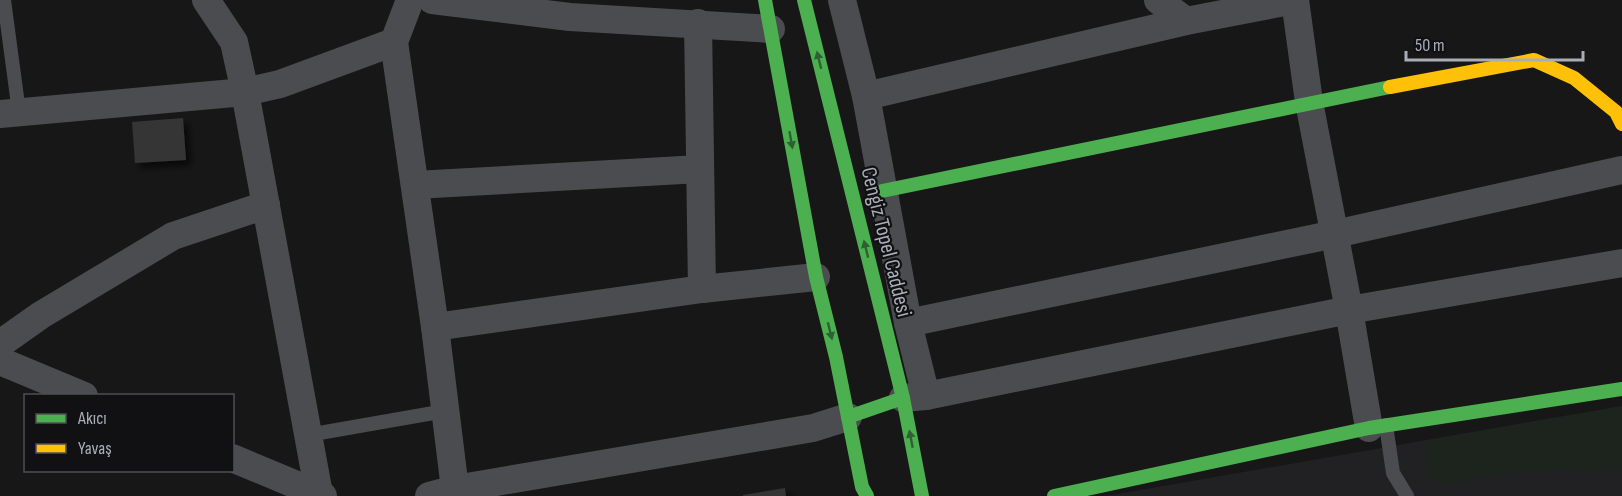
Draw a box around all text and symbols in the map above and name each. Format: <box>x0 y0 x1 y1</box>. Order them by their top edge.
scale bar <box>1406 24 1583 62</box>
text: 50 m <box>1415 35 1445 56</box>
one-way arrow <box>813 51 823 69</box>
one-way arrow <box>787 131 796 150</box>
street label: Cengiz Topel Caddesi <box>854 164 918 320</box>
one-way arrow <box>860 240 870 258</box>
one-way arrow <box>825 322 835 340</box>
legend <box>24 394 234 472</box>
text: Akıcı <box>77 408 107 429</box>
one-way arrow <box>906 429 915 448</box>
text: Yavaş <box>78 438 112 459</box>

